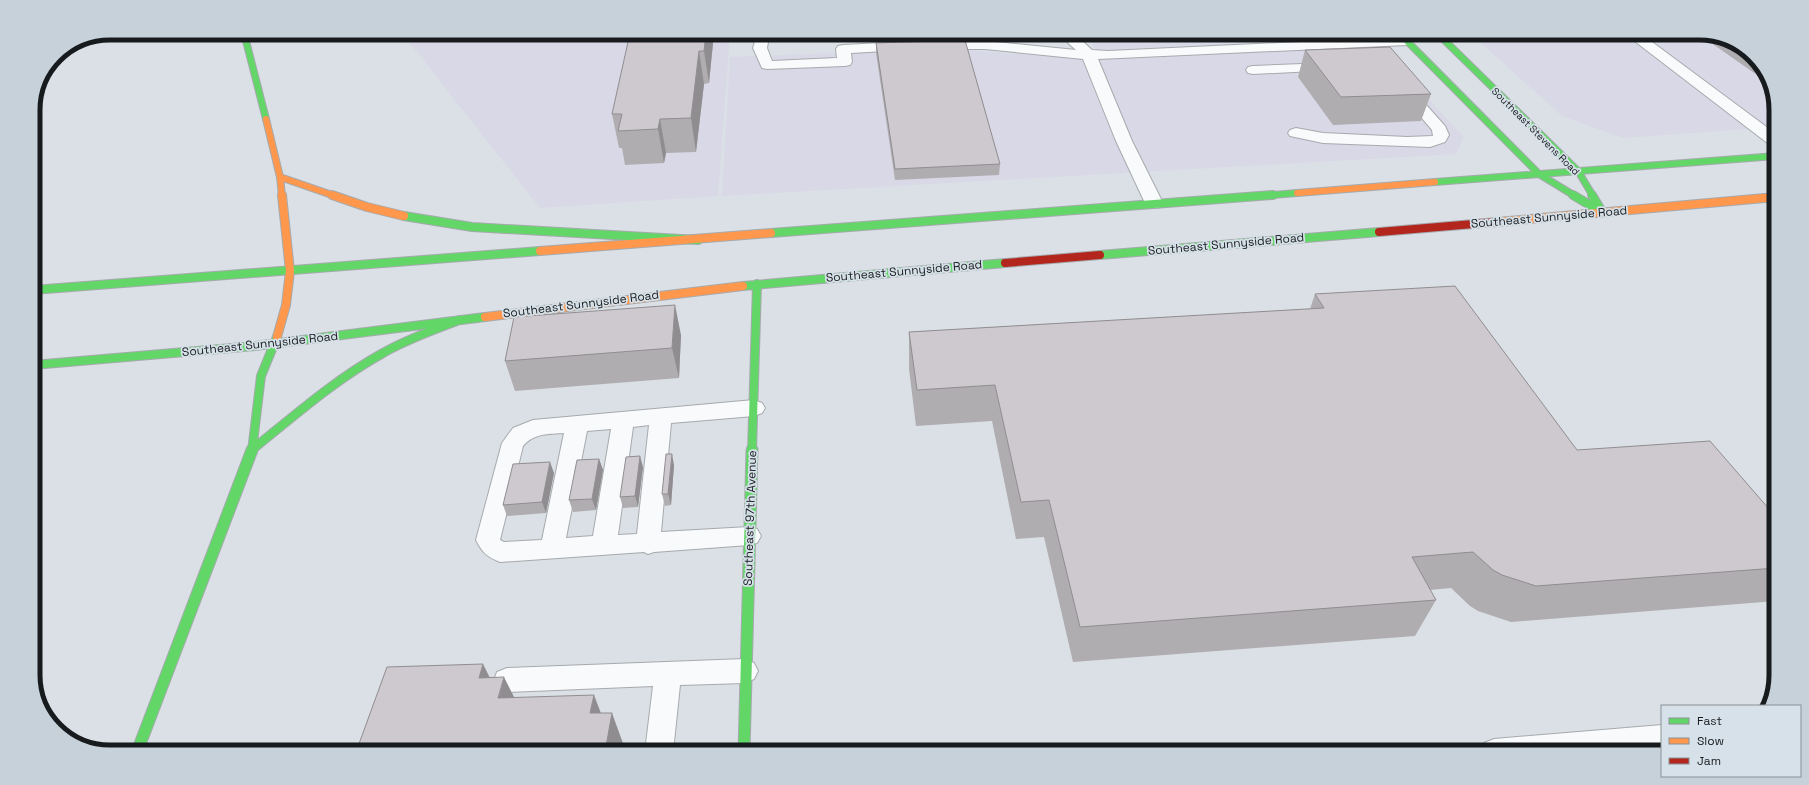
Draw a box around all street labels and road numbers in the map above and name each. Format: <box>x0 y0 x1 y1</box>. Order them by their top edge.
street label: Southeast Stevens Road <box>1489 85 1582 178</box>
street label: Southeast Sunnyside Road <box>1470 202 1628 232</box>
street label: Southeast Sunnyside Road <box>1147 229 1305 259</box>
street label: Southeast Sunnyside Road <box>825 256 983 286</box>
street label: Southeast Sunnyside Road <box>502 286 660 322</box>
street label: Southeast Sunnyside Road <box>181 328 339 360</box>
street label: Southeast 97th Avenue <box>740 450 760 586</box>

